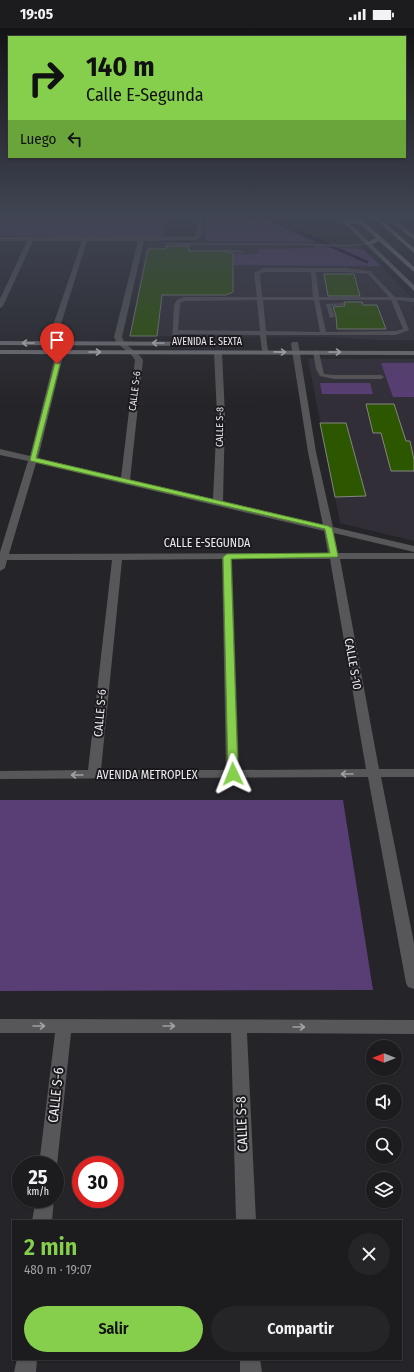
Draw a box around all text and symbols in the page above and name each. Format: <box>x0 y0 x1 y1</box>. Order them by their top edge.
text: 19:05 <box>20 5 53 23</box>
text: 140 m <box>86 50 155 83</box>
icon: right <box>20 52 72 104</box>
text: Calle E-Segunda <box>86 84 204 106</box>
icon: left <box>64 128 86 150</box>
text: Luego <box>20 130 56 148</box>
pin <box>40 323 74 364</box>
icon: arrive <box>46 329 68 351</box>
street label: AVENIDA E. SEXTA <box>172 336 243 348</box>
one-way arrow <box>22 339 35 347</box>
one-way arrow <box>152 339 165 347</box>
one-way arrow <box>88 348 101 356</box>
one-way arrow <box>273 348 286 356</box>
one-way arrow <box>328 348 341 356</box>
street label: CALLE S-6 <box>127 370 143 412</box>
street label: CALLE S-8 <box>214 407 226 447</box>
street label: CALLE E-SEGUNDA <box>164 536 251 550</box>
street label: CALLE S-10 <box>342 637 364 691</box>
street label: CALLE S-6 <box>91 689 109 737</box>
position arrow <box>212 753 254 795</box>
street label: AVENIDA METROPLEX <box>96 768 198 782</box>
one-way arrow <box>341 770 354 778</box>
one-way arrow <box>71 771 84 779</box>
one-way arrow <box>32 1022 45 1030</box>
one-way arrow <box>162 1022 175 1030</box>
one-way arrow <box>292 1023 305 1031</box>
north arrow <box>366 1040 402 1076</box>
map controls <box>366 1040 402 1208</box>
street label: CALLE S-6 <box>45 1066 67 1124</box>
button: sound <box>366 1084 402 1120</box>
street label: CALLE S-8 <box>233 1096 251 1152</box>
button: search <box>366 1128 402 1164</box>
speed limit sign: 30 <box>72 1156 124 1208</box>
text: 25 <box>28 1165 48 1189</box>
button: layers <box>366 1172 402 1208</box>
text: km/h <box>27 1186 49 1198</box>
text: 2 min <box>24 1233 77 1261</box>
button: close <box>348 1233 390 1275</box>
text: 480 m · 19:07 <box>24 1262 91 1277</box>
button: Salir <box>24 1306 203 1352</box>
button: Compartir <box>211 1306 390 1352</box>

